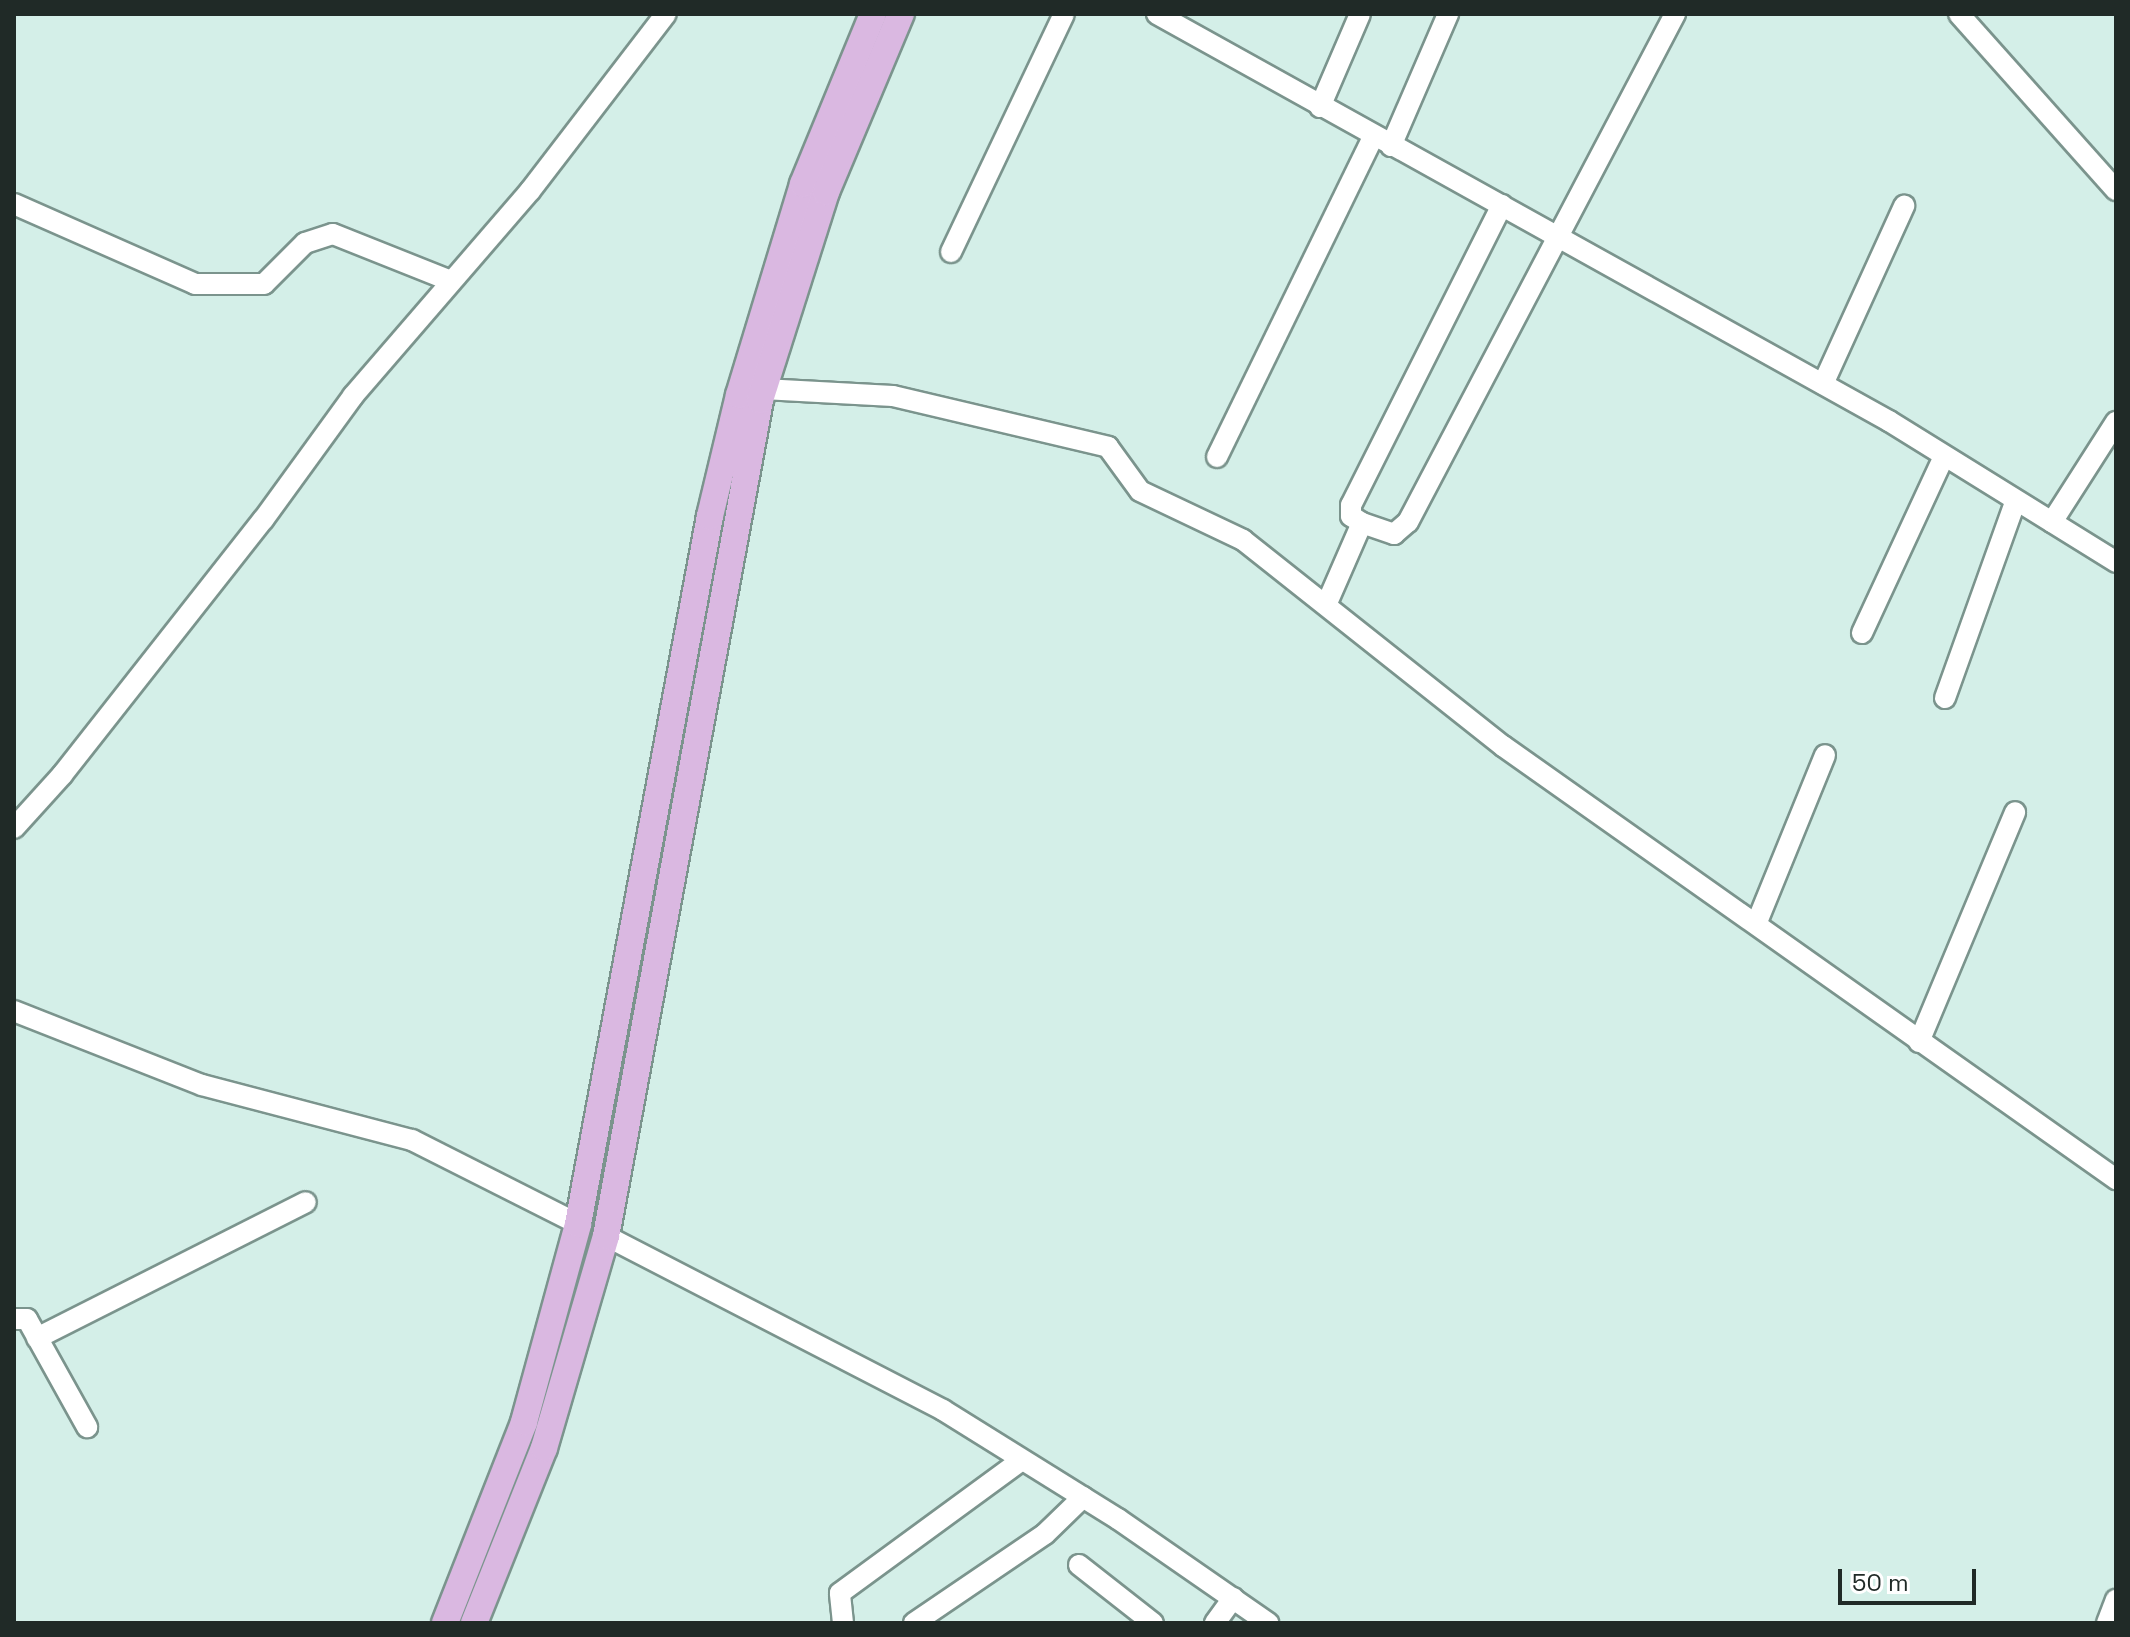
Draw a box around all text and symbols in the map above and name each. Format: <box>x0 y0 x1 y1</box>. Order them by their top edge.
scale bar <box>1842 1553 1980 1603</box>
text: 50 m <box>1852 1567 1909 1598</box>

